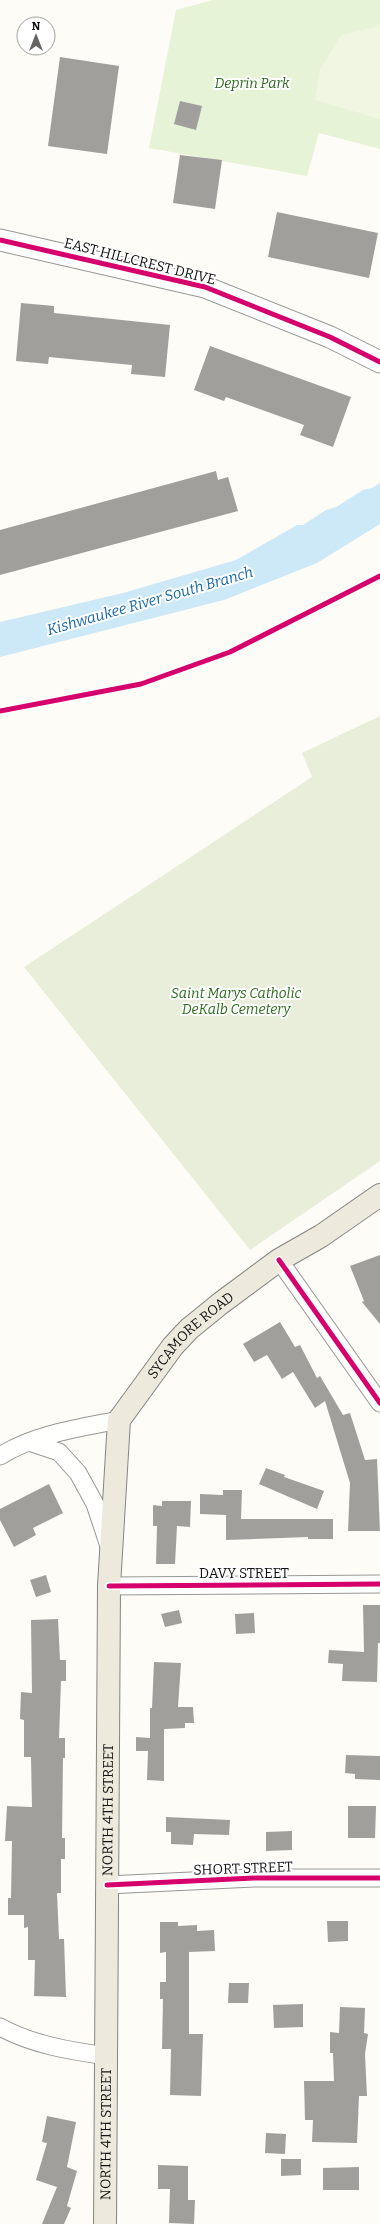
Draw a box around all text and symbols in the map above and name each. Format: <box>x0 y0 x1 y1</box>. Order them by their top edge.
north arrow <box>16 16 56 56</box>
text: N <box>32 20 41 33</box>
park label: Deprin Park <box>214 75 290 92</box>
street label: EAST HILLCREST DRIVE <box>62 234 218 289</box>
water label: Kishwaukee River South Branch <box>45 563 255 639</box>
park label: Saint Marys Catholic DeKalb Cemetery <box>171 985 301 1018</box>
street label: SYCAMORE ROAD <box>144 1288 237 1382</box>
street label: DAVY STREET <box>199 1565 289 1582</box>
street label: NORTH 4TH STREET <box>99 1744 117 1876</box>
street label: SHORT STREET <box>193 1858 293 1879</box>
street label: NORTH 4TH STREET <box>97 2068 115 2200</box>

